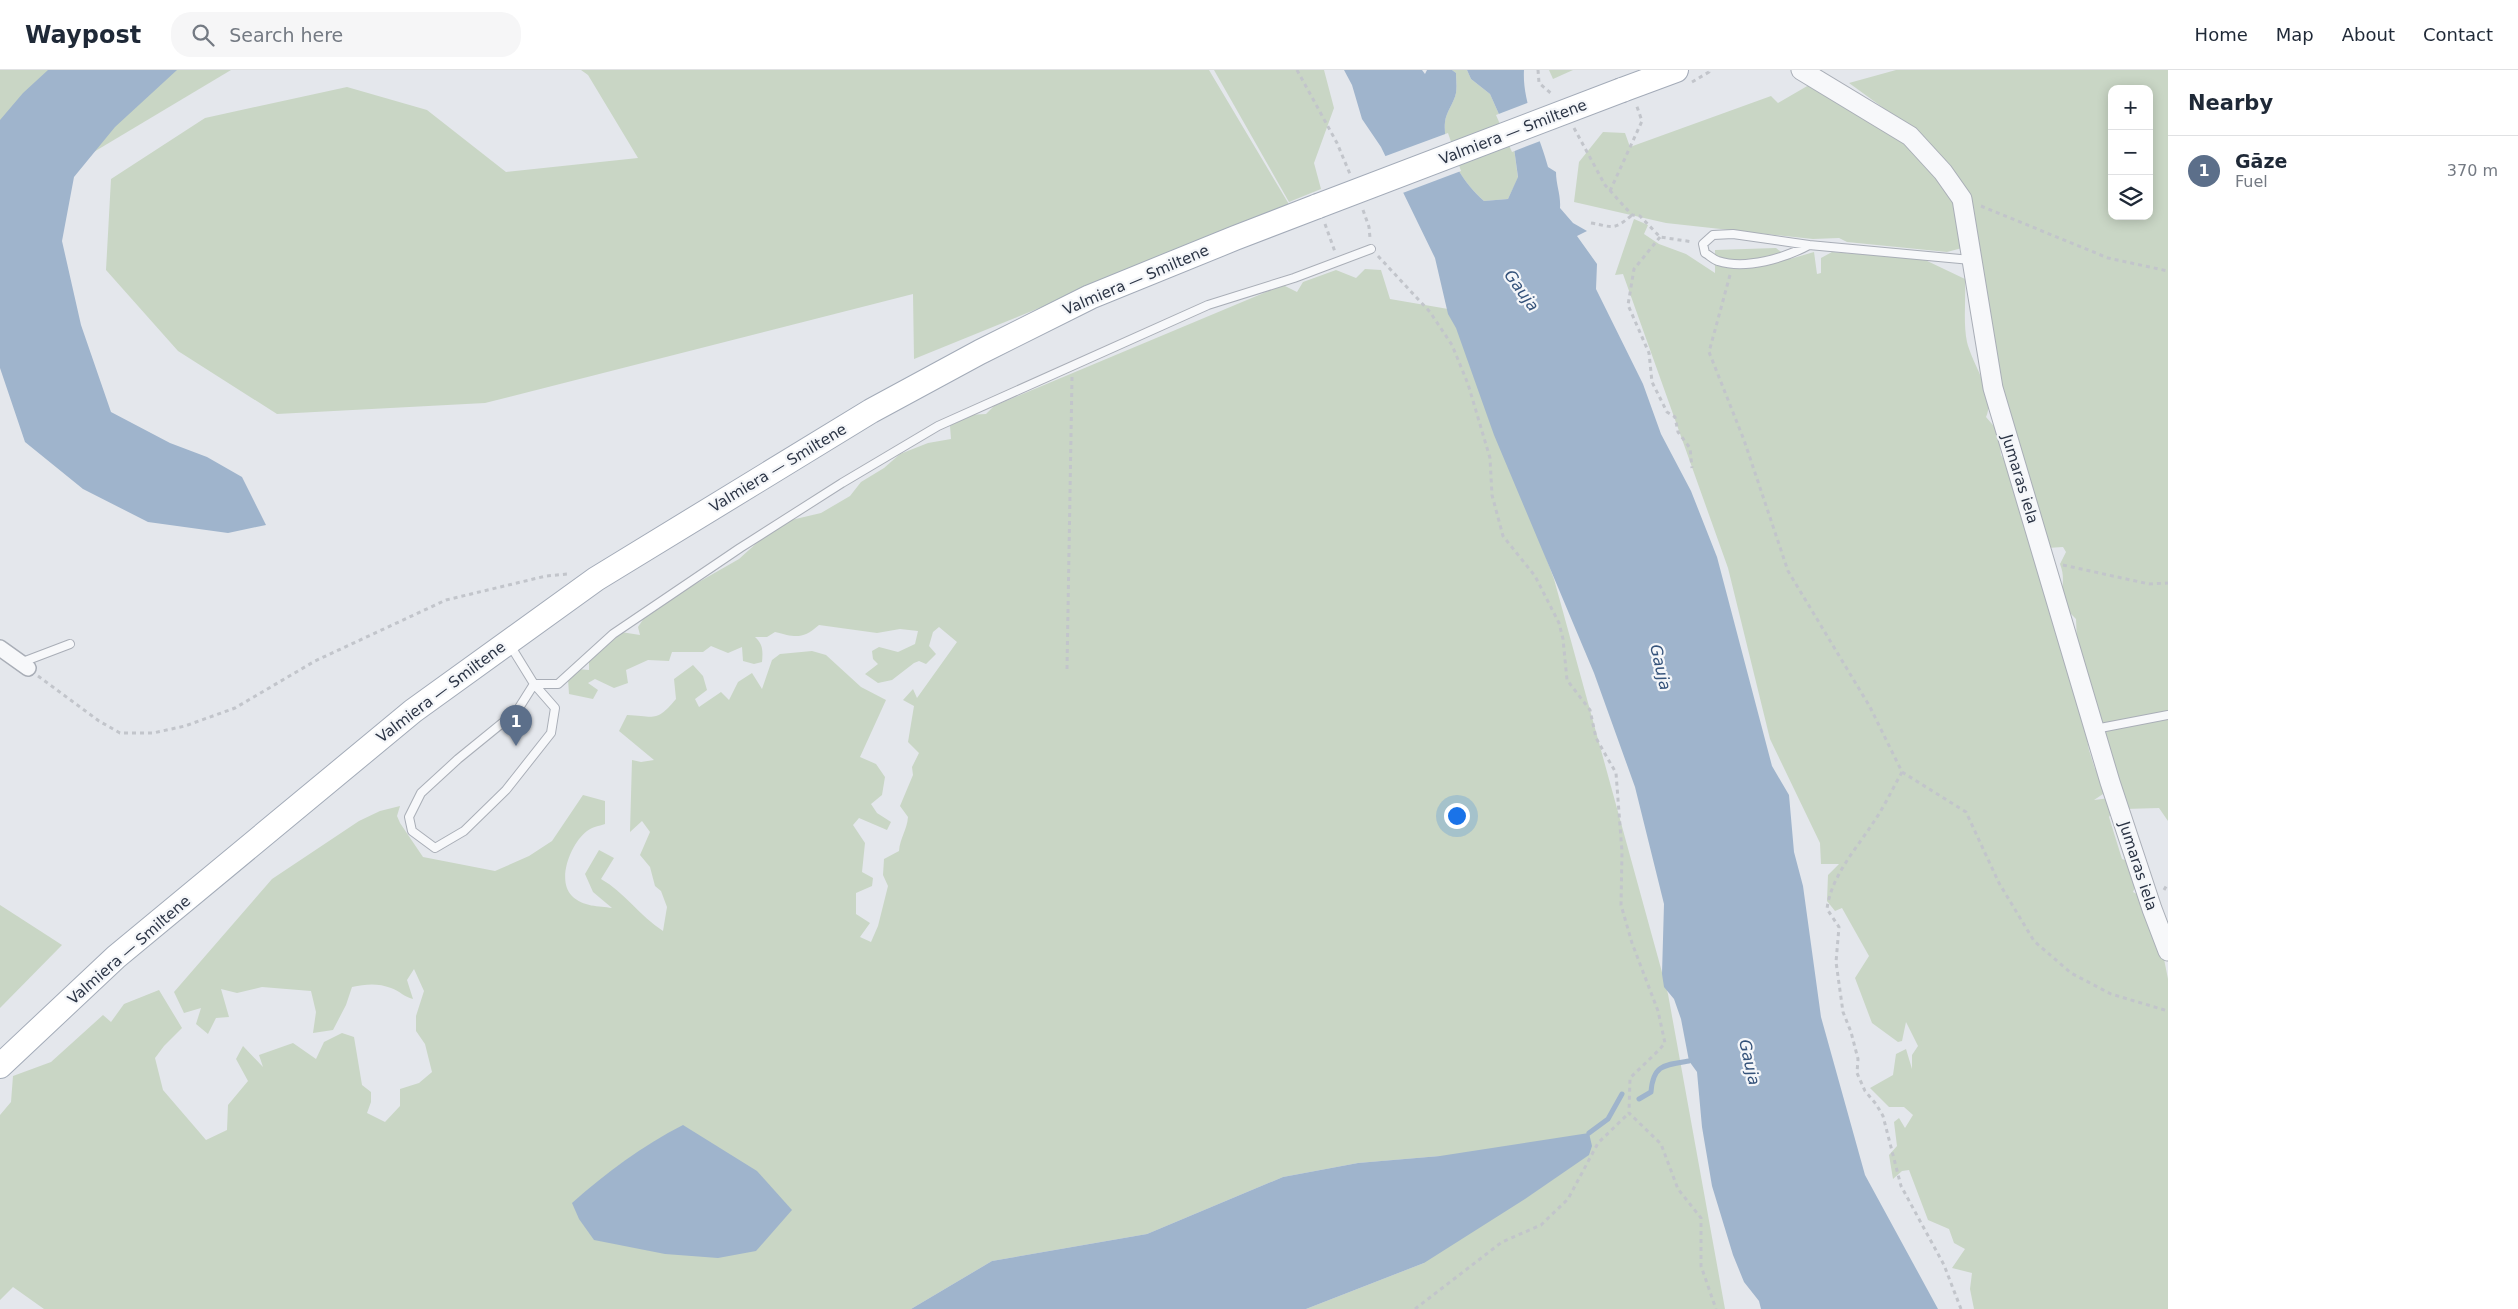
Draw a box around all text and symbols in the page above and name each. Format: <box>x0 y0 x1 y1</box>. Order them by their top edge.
search box <box>171 12 521 57</box>
text: Waypost <box>25 21 141 49</box>
icon: search <box>189 21 217 49</box>
text: Search here <box>229 24 343 46</box>
text: Home <box>2195 24 2248 45</box>
text: Map <box>2276 24 2314 45</box>
text: About <box>2342 24 2395 45</box>
text: Contact <box>2423 24 2493 45</box>
map controls <box>2108 85 2153 220</box>
button: + <box>2108 85 2153 130</box>
text: Nearby <box>2188 91 2273 115</box>
street label: Valmiera — Smiltene <box>1437 96 1589 168</box>
button: − <box>2108 130 2153 175</box>
text: Gāze <box>2235 150 2287 172</box>
text: 1 <box>2198 161 2210 180</box>
text: 370 m <box>2447 161 2498 180</box>
text: Fuel <box>2235 172 2268 191</box>
button: layers <box>2108 175 2153 220</box>
street label: Valmiera — Smiltene <box>1060 241 1212 319</box>
water label: Gauja <box>1500 266 1543 315</box>
street label: Valmiera — Smiltene <box>706 420 850 516</box>
street label: Jumaras iela <box>1998 431 2042 526</box>
street label: Valmiera — Smiltene <box>373 638 509 746</box>
water label: Gauja <box>1646 642 1675 692</box>
pin: 1 <box>500 705 532 746</box>
your location <box>1444 803 1470 829</box>
street label: Jumaras iela <box>2115 818 2161 913</box>
street label: Valmiera — Smiltene <box>64 892 194 1008</box>
water label: Gauja <box>1735 1037 1764 1087</box>

